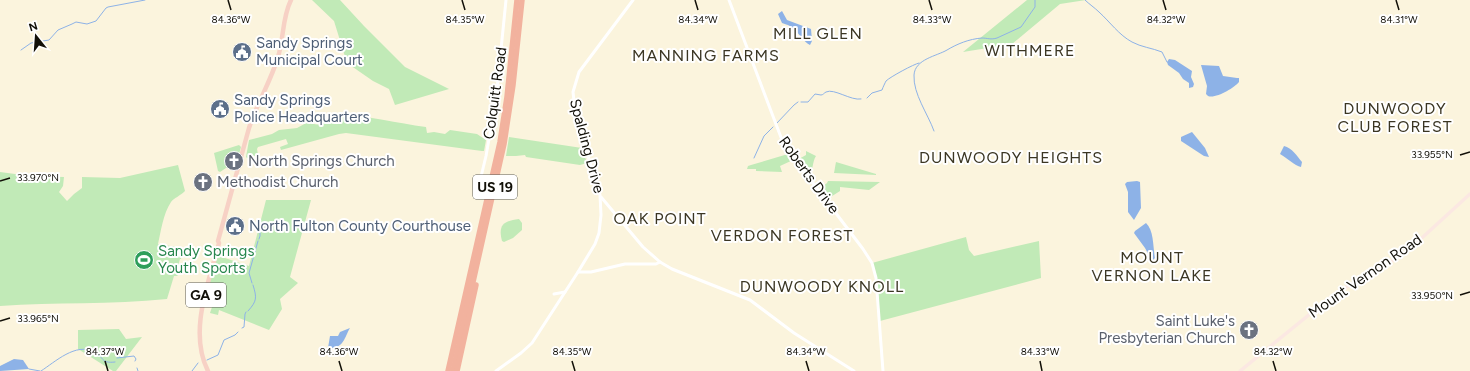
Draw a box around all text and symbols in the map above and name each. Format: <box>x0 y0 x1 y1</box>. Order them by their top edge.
text: 84.36°W <box>212 13 251 26</box>
text: 84.35°W <box>446 13 485 26</box>
text: 84.34°W <box>678 13 718 26</box>
text: 84.33°W <box>913 13 952 26</box>
text: 84.32°W <box>1147 13 1186 26</box>
text: 84.31°W <box>1380 13 1418 26</box>
north arrow <box>16 16 56 56</box>
text: N <box>27 19 39 34</box>
district label: MILL GLEN <box>773 24 863 43</box>
place label: Sandy Springs Municipal Court <box>256 34 363 69</box>
public building icon: Sandy Springs Municipal Court <box>231 41 253 63</box>
district label: WITHMERE <box>984 41 1076 60</box>
street label: Colquitt Road <box>480 46 510 140</box>
district label: MANNING FARMS <box>632 46 780 65</box>
place label: Sandy Springs Police Headquarters <box>234 91 370 126</box>
street label: Spalding Drive <box>566 97 608 195</box>
public building icon: Sandy Springs Police Headquarters <box>209 98 231 120</box>
district label: DUNWOODY CLUB FOREST <box>1337 99 1453 136</box>
street label: Roberts Drive <box>775 133 843 217</box>
district label: DUNWOODY HEIGHTS <box>919 148 1103 167</box>
text: 33.955°N <box>1411 148 1453 161</box>
church icon: North Springs Church <box>223 150 245 172</box>
place label: North Springs Church <box>248 152 395 170</box>
text: 33.970°N <box>17 171 59 184</box>
church icon: Methodist Church <box>192 171 214 193</box>
place label: Methodist Church <box>217 173 338 191</box>
road number: US 19 <box>473 175 517 199</box>
district label: OAK POINT <box>613 209 707 228</box>
public building icon: North Fulton County Courthouse <box>224 215 246 237</box>
place label: North Fulton County Courthouse <box>249 217 471 235</box>
district label: VERDON FOREST <box>711 226 853 245</box>
street label: Mount Vernon Road <box>1305 230 1425 322</box>
place label: Sandy Springs Youth Sports <box>158 242 254 277</box>
district label: MOUNT VERNON LAKE <box>1091 248 1213 285</box>
sports icon: Sandy Springs Youth Sports <box>133 249 155 271</box>
district label: DUNWOODY KNOLL <box>740 277 904 296</box>
road number: GA 9 <box>186 283 226 307</box>
text: 33.950°N <box>1411 289 1453 302</box>
text: 33.965°N <box>17 312 59 325</box>
place label: Saint Luke's Presbyterian Church <box>1098 312 1235 347</box>
church icon: Saint Luke's Presbyterian Church <box>1238 319 1260 341</box>
text: 84.37°W <box>86 345 125 358</box>
text: 84.36°W <box>320 345 359 358</box>
text: 84.35°W <box>553 345 592 358</box>
text: 84.34°W <box>786 345 826 358</box>
text: 84.33°W <box>1021 345 1060 358</box>
text: 84.32°W <box>1254 345 1293 358</box>

